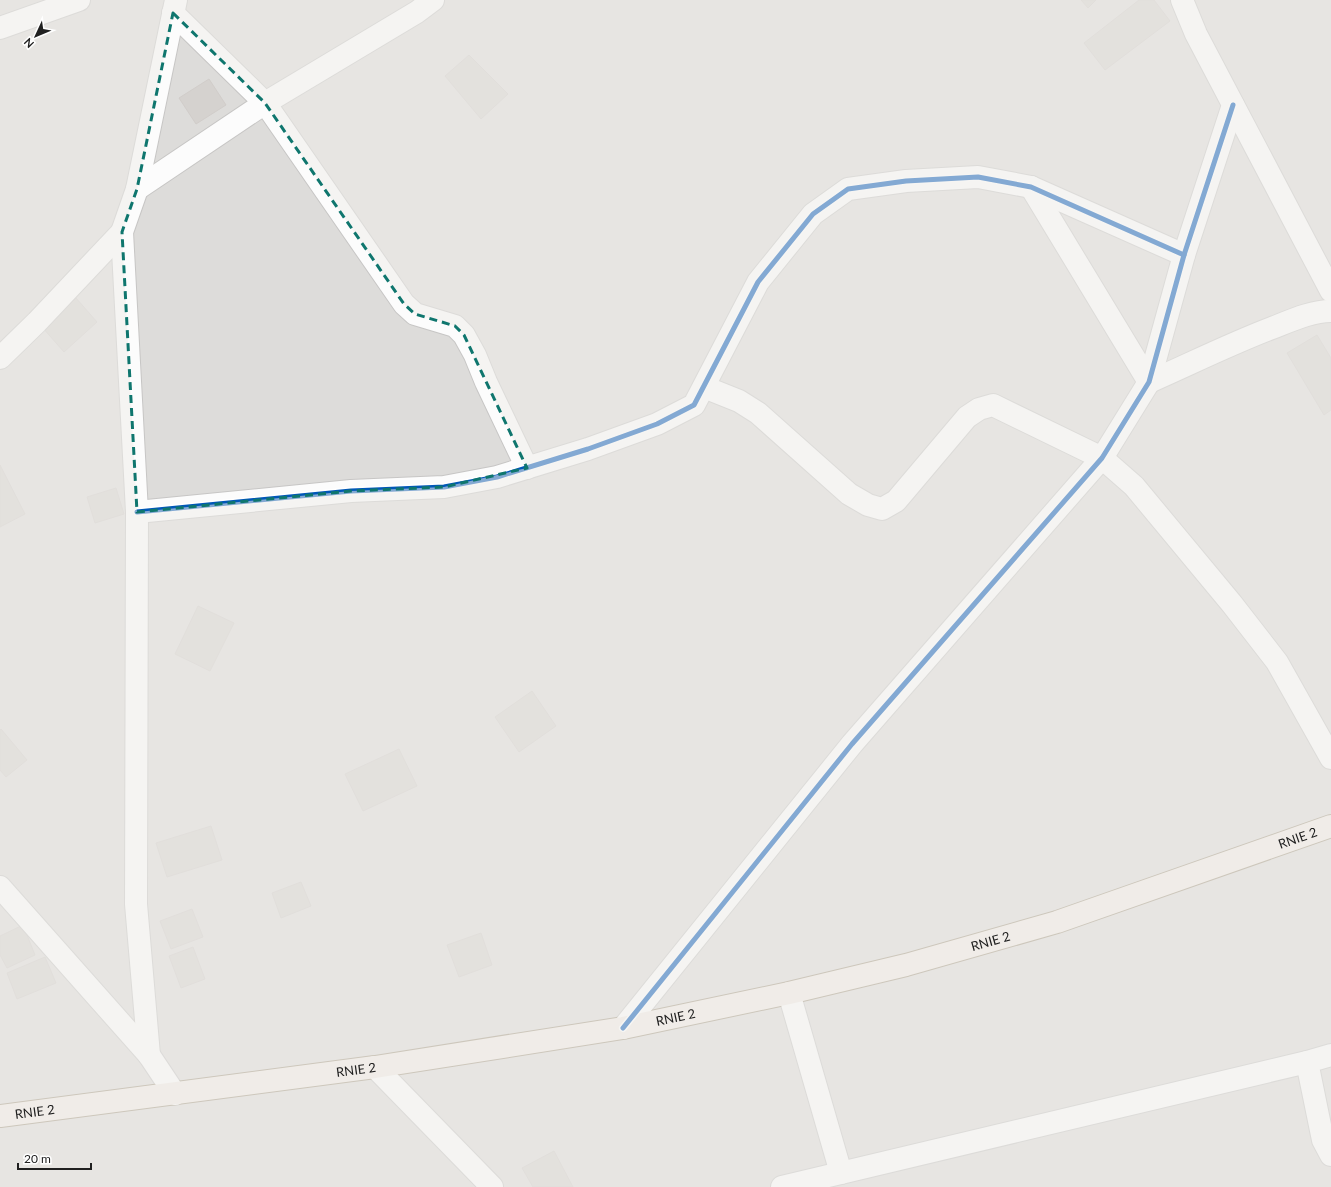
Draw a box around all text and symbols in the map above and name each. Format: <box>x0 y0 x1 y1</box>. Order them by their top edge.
north arrow <box>16 16 56 56</box>
text: N <box>21 36 36 51</box>
street label: RNIE 2 <box>1276 824 1319 852</box>
street label: RNIE 2 <box>969 928 1012 954</box>
street label: RNIE 2 <box>654 1005 697 1029</box>
street label: RNIE 2 <box>335 1059 377 1080</box>
street label: RNIE 2 <box>14 1101 56 1122</box>
scale bar <box>18 1145 91 1171</box>
text: 20 m <box>24 1151 51 1166</box>

